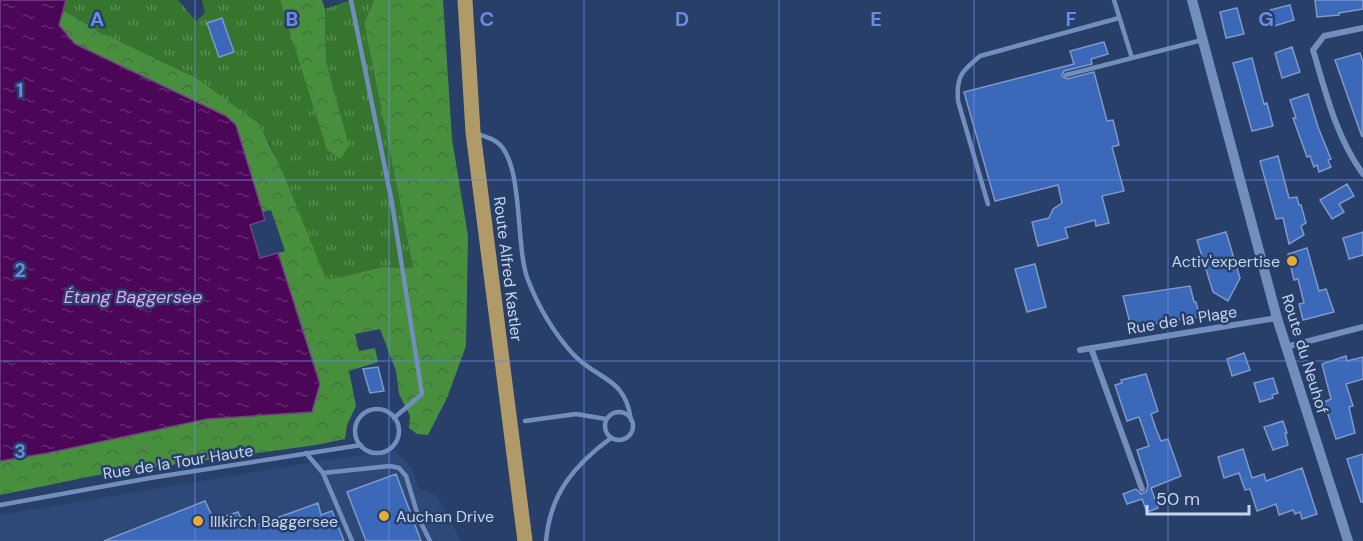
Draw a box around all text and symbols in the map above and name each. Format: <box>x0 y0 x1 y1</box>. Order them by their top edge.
text: A <box>90 6 104 32</box>
text: B <box>286 6 298 32</box>
text: C <box>480 6 494 32</box>
text: D <box>675 6 689 32</box>
text: E <box>870 6 882 32</box>
text: F <box>1065 6 1077 32</box>
text: G <box>1258 6 1274 32</box>
text: 1 <box>16 77 24 103</box>
street label: Route Alfred Kastler <box>489 195 527 343</box>
place label: Activ'expertise <box>1172 251 1280 272</box>
marker: Activ'expertise <box>1285 254 1299 268</box>
text: 2 <box>14 257 26 283</box>
water label: Étang Baggersee <box>64 285 202 309</box>
street label: Route du Neuhof <box>1277 292 1333 416</box>
street label: Rue de la Plage <box>1125 301 1239 339</box>
text: 3 <box>14 438 26 464</box>
street label: Rue de la Tour Haute <box>101 440 255 484</box>
scale bar <box>1147 478 1249 516</box>
text: 50 m <box>1156 487 1200 511</box>
place label: Auchan Drive <box>396 506 494 527</box>
marker: Auchan Drive <box>377 509 391 523</box>
place label: Illkirch Baggersee <box>210 511 338 532</box>
marker: Illkirch Baggersee <box>191 514 205 528</box>

